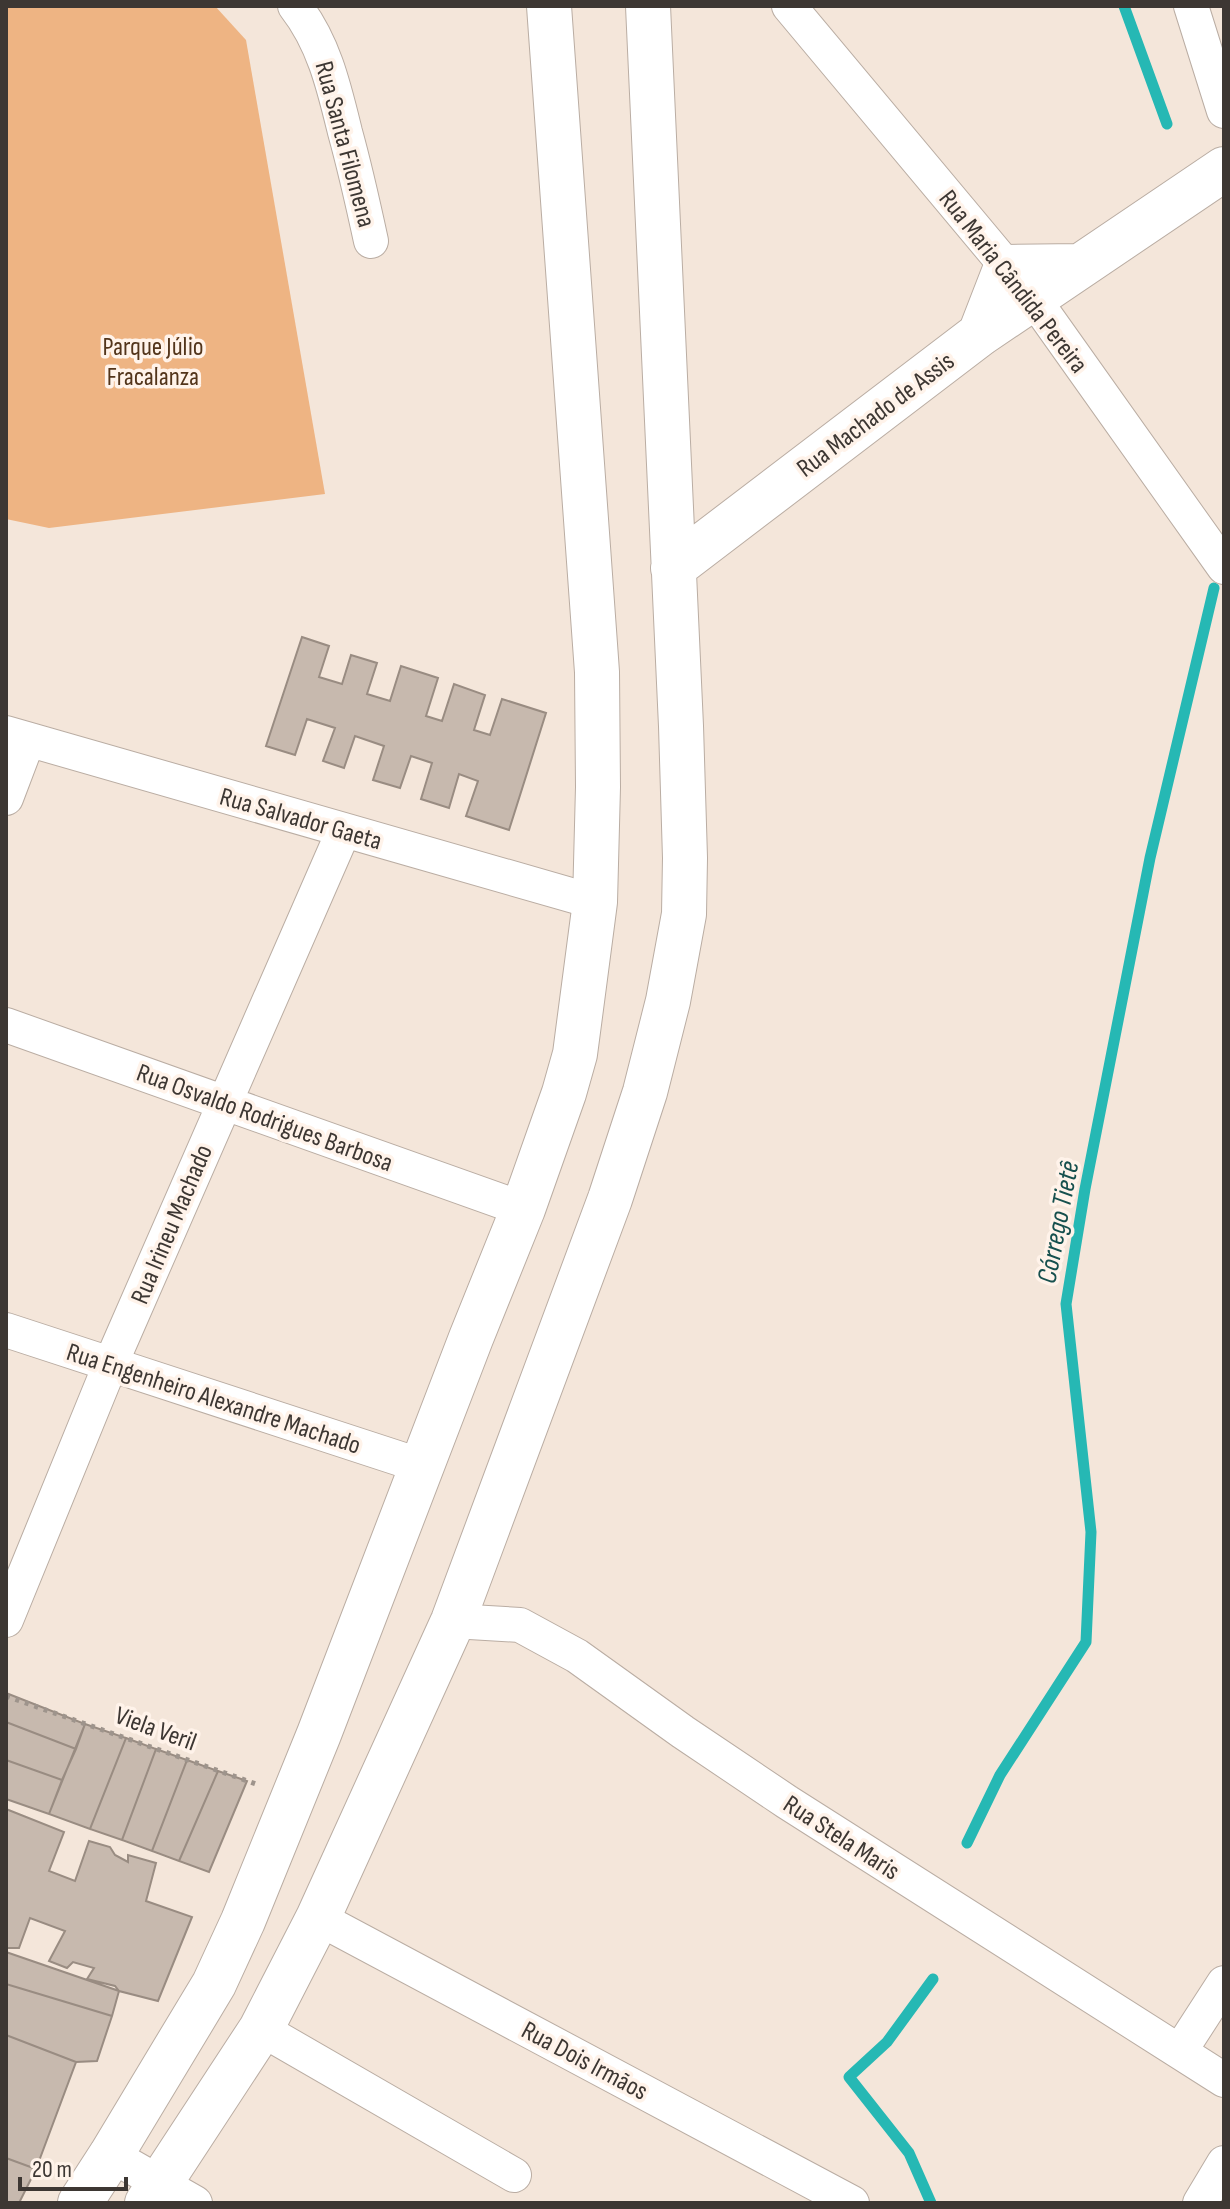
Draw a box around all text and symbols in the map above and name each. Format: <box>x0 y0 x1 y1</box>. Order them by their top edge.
street label: Rua Santa Filomena <box>308 58 382 231</box>
street label: Rua Maria Cândida Pereira <box>932 184 1094 380</box>
park label: Parque Júlio Fracalanza <box>102 332 204 393</box>
street label: Rua Machado de Assis <box>791 346 961 484</box>
street label: Rua Salvador Gaeta <box>216 782 385 857</box>
street label: Rua Osvaldo Rodrigues Barbosa <box>132 1058 397 1179</box>
street label: Rua Irineu Machado <box>125 1140 220 1309</box>
water label: Córrego Tietê <box>1030 1158 1087 1286</box>
street label: Rua Engenheiro Alexandre Machado <box>63 1337 364 1462</box>
street label: Viela Veril <box>111 1700 200 1758</box>
street label: Rua Stela Maris <box>777 1789 905 1887</box>
street label: Rua Dois Irmãos <box>516 2015 653 2108</box>
scale bar <box>20 2141 126 2191</box>
text: 20 m <box>32 2155 72 2184</box>

